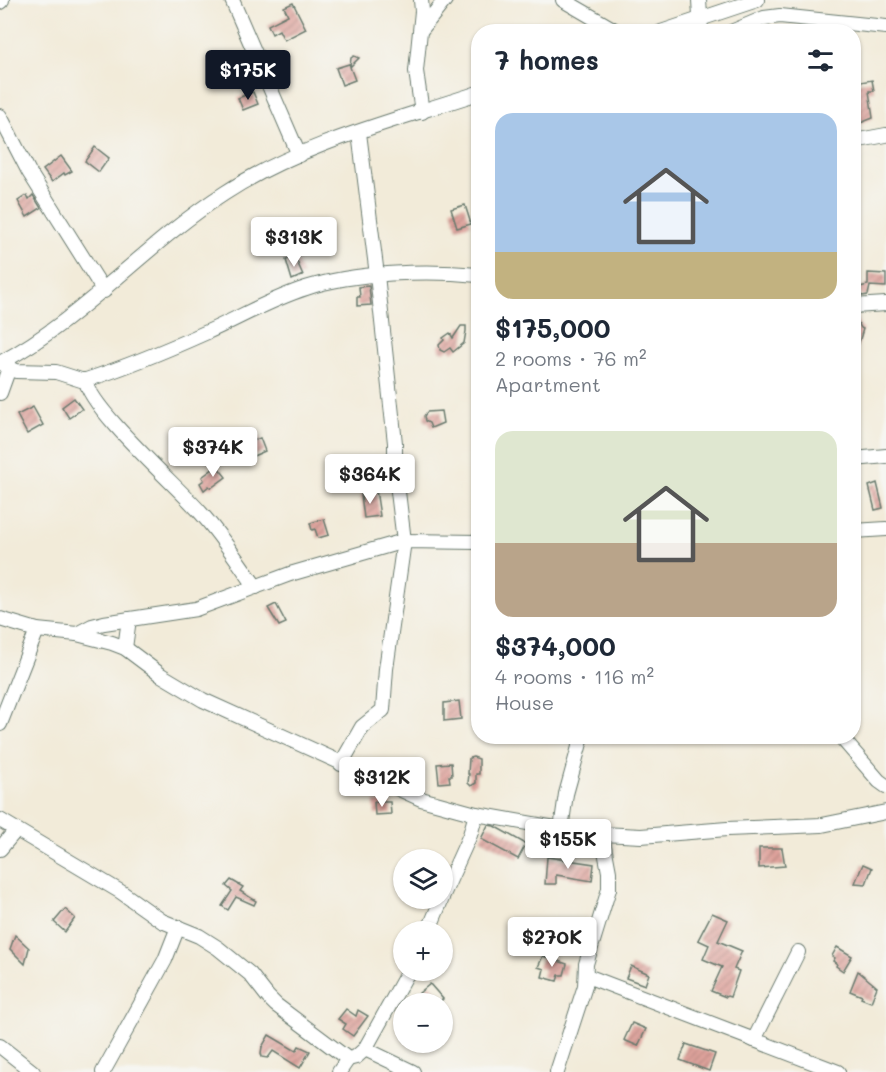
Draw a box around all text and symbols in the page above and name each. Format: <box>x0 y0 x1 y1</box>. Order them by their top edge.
text: 7 homes <box>495 43 599 77</box>
icon: filters <box>804 44 837 77</box>
pin: $175K <box>206 50 290 101</box>
text: $175K <box>219 56 277 82</box>
icon: home <box>612 152 720 260</box>
pin: $313K <box>252 217 336 268</box>
text: $313K <box>265 223 323 249</box>
text: $175,000 <box>495 311 610 345</box>
text: 2 rooms · 76 m² <box>495 345 647 371</box>
text: Apartment <box>495 371 601 397</box>
pin: $374K <box>171 427 255 478</box>
text: $374K <box>182 433 244 459</box>
pin: $364K <box>328 454 412 505</box>
text: $364K <box>339 460 401 486</box>
icon: home <box>612 470 720 578</box>
text: $374,000 <box>495 629 616 663</box>
text: 4 rooms · 116 m² <box>495 663 654 689</box>
text: House <box>495 689 554 715</box>
pin: $312K <box>340 757 424 808</box>
text: $312K <box>353 763 411 789</box>
pin: $155K <box>526 819 610 870</box>
text: $155K <box>539 825 597 851</box>
map controls <box>393 849 453 1053</box>
button: layers <box>393 849 453 909</box>
pin: $270K <box>510 917 594 968</box>
button: + <box>393 921 453 981</box>
text: $270K <box>522 923 582 949</box>
button: − <box>393 993 453 1053</box>

